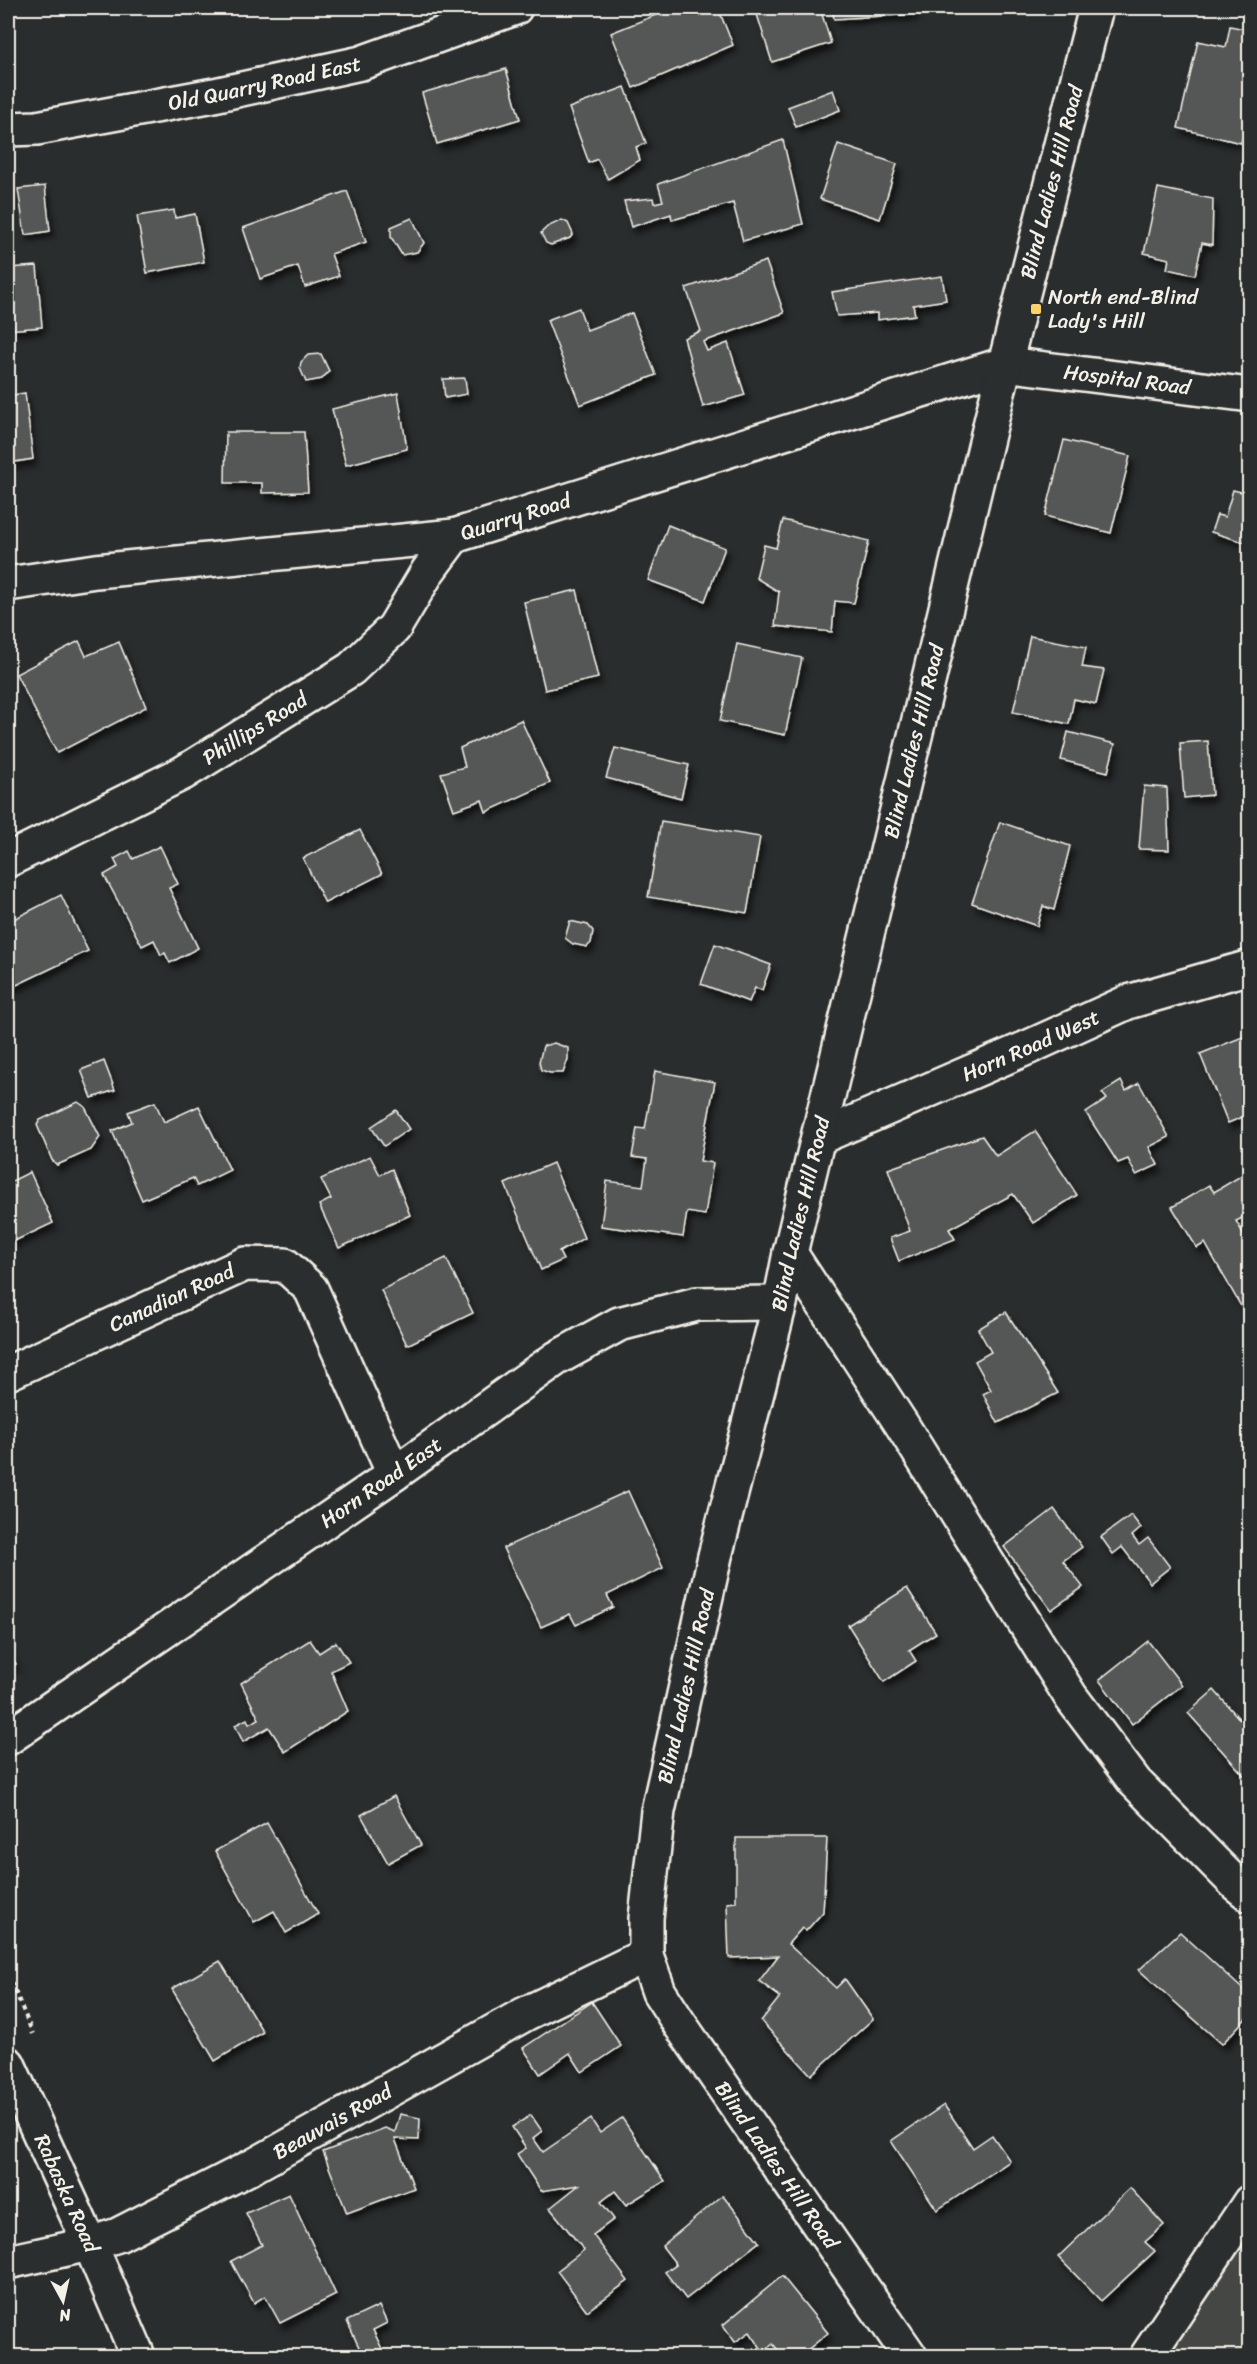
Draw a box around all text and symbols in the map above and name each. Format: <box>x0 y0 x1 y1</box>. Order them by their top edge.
street label: Old Quarry Road East <box>165 44 365 122</box>
street label: Blind Ladies Hill Road <box>1008 79 1095 283</box>
place label: North end-Blind Lady's Hill <box>1048 278 1200 340</box>
marker: North end-Blind Lady's Hill <box>1029 302 1043 316</box>
street label: Hospital Road <box>1061 353 1195 407</box>
street label: Quarry Road <box>455 481 577 552</box>
street label: Blind Ladies Hill Road <box>872 638 956 842</box>
street label: Phillips Road <box>195 680 317 776</box>
street label: Horn Road West <box>956 998 1106 1093</box>
street label: Blind Ladies Hill Road <box>760 1111 842 1316</box>
street label: Canadian Road <box>102 1252 242 1343</box>
street label: Horn Road East <box>312 1426 450 1539</box>
street label: Blind Ladies Hill Road <box>646 1583 727 1787</box>
street label: Beauvais Road <box>266 2072 401 2170</box>
street label: Blind Ladies Hill Road <box>704 2073 851 2259</box>
street label: Rabaska Road <box>23 2127 111 2260</box>
north arrow <box>33 2271 93 2331</box>
text: N <box>57 2300 74 2331</box>

